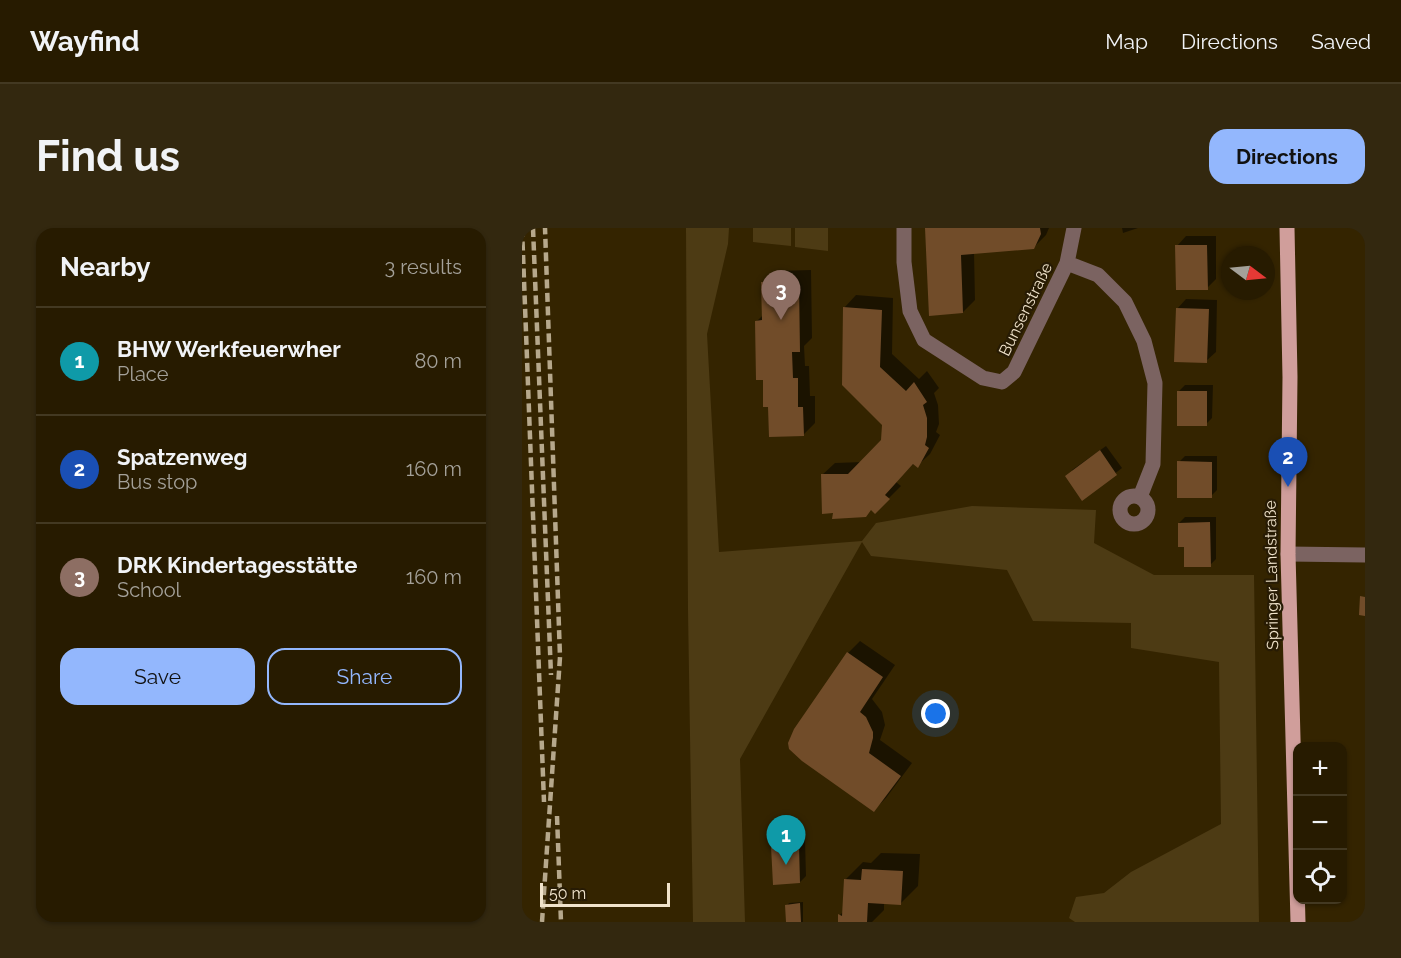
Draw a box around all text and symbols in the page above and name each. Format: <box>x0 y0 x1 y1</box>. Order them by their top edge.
text: Wayfind <box>30 25 140 58</box>
text: Map <box>1105 29 1148 54</box>
text: Directions <box>1181 29 1278 54</box>
text: Saved <box>1311 29 1371 54</box>
button: Directions <box>1209 129 1365 184</box>
text: Find us <box>36 132 180 181</box>
north arrow <box>1221 246 1275 300</box>
text: Nearby <box>60 252 150 282</box>
text: 3 results <box>384 255 462 279</box>
street label: Bunsenstraße <box>995 259 1056 359</box>
pin: 3 <box>762 270 800 320</box>
text: BHW Werkfeuerwher <box>117 336 341 362</box>
text: 1 <box>75 349 84 373</box>
text: 80 m <box>414 349 462 373</box>
text: Place <box>117 362 168 386</box>
pin: 2 <box>1268 438 1308 487</box>
text: Spatzenweg <box>117 444 247 470</box>
text: 2 <box>74 457 85 481</box>
text: 160 m <box>406 457 462 481</box>
text: Bus stop <box>117 470 197 494</box>
street label: Springer Landstraße <box>1261 500 1282 650</box>
text: DRK Kindertagesstätte <box>117 552 357 578</box>
text: 3 <box>74 565 85 589</box>
text: 160 m <box>406 565 462 589</box>
text: School <box>117 578 181 602</box>
button: Save <box>60 648 255 705</box>
button: Share <box>267 648 462 705</box>
your location <box>921 699 950 728</box>
map controls <box>1293 742 1347 904</box>
button: + <box>1293 742 1347 796</box>
button: − <box>1293 796 1347 850</box>
pin: 1 <box>766 816 806 865</box>
button: locate <box>1293 850 1347 904</box>
scale bar <box>540 880 670 908</box>
text: 50 m <box>549 884 586 903</box>

